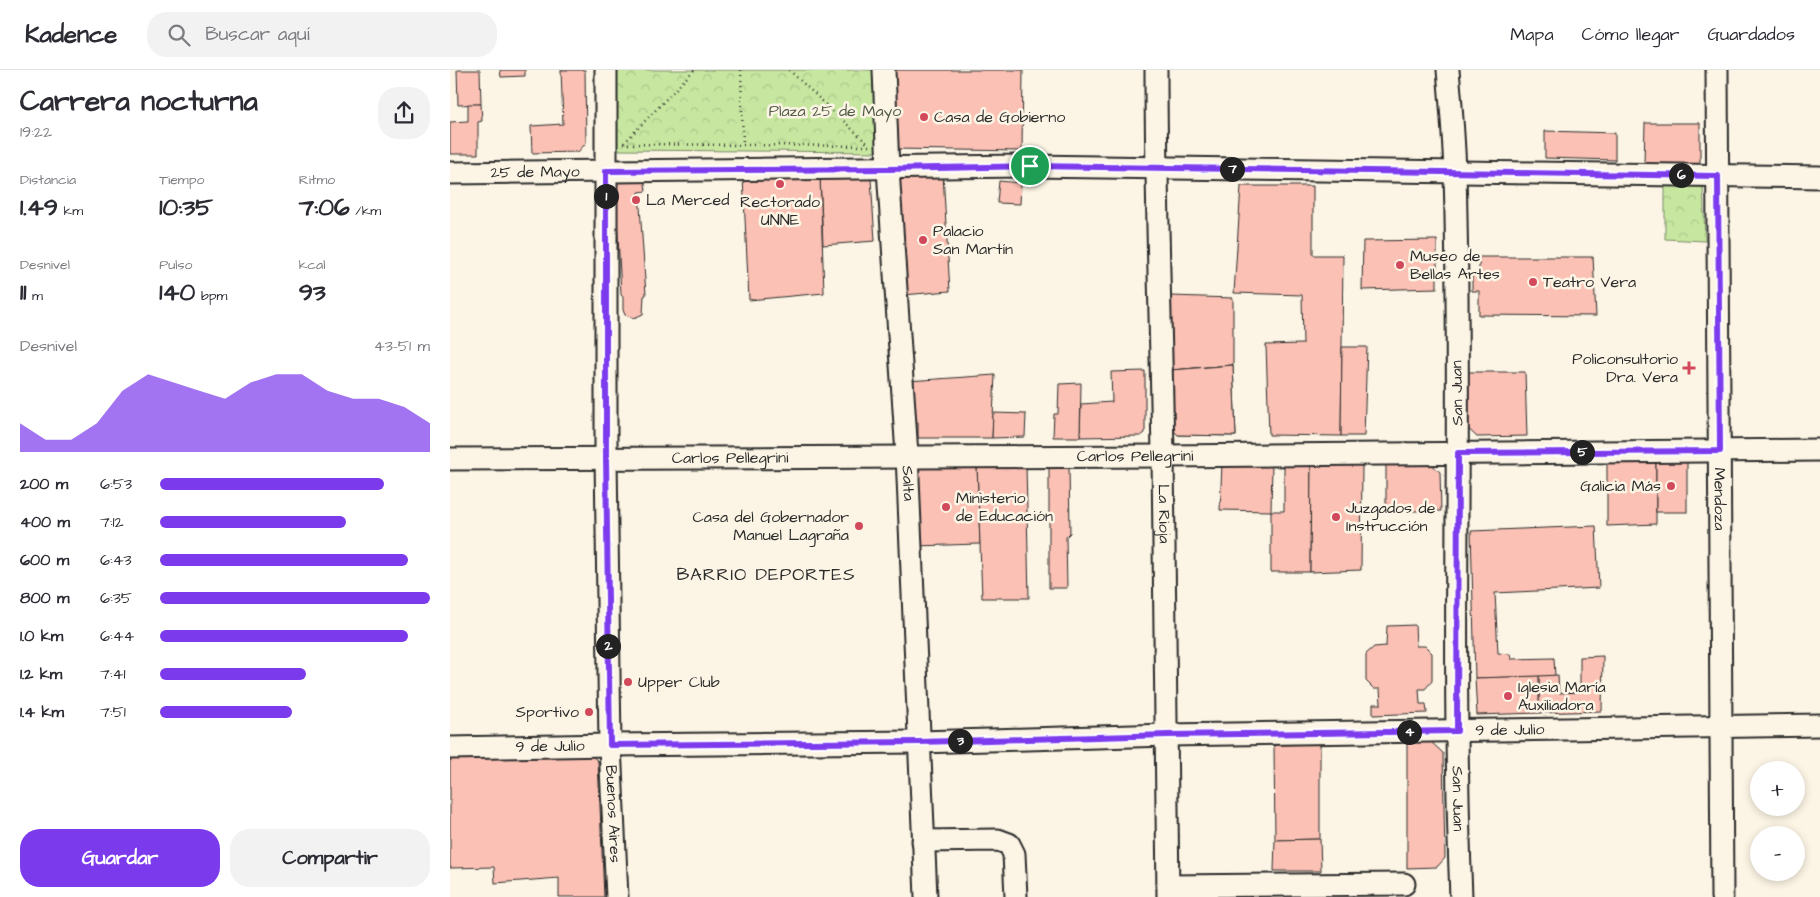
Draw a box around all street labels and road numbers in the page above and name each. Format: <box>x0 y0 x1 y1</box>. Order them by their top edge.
street label: 25 de Mayo <box>490 160 580 184</box>
street label: San Juan <box>1445 360 1469 426</box>
street label: Carlos Pellegrini <box>1077 445 1194 468</box>
street label: Carlos Pellegrini <box>672 447 789 470</box>
street label: Salta <box>896 465 920 501</box>
street label: Mendoza <box>1708 467 1731 531</box>
street label: La Rioja <box>1153 484 1176 544</box>
street label: 9 de Julio <box>1475 718 1545 741</box>
street label: 9 de Julio <box>515 734 585 758</box>
street label: Buenos Aires <box>600 765 626 863</box>
street label: San Juan <box>1446 766 1470 832</box>

